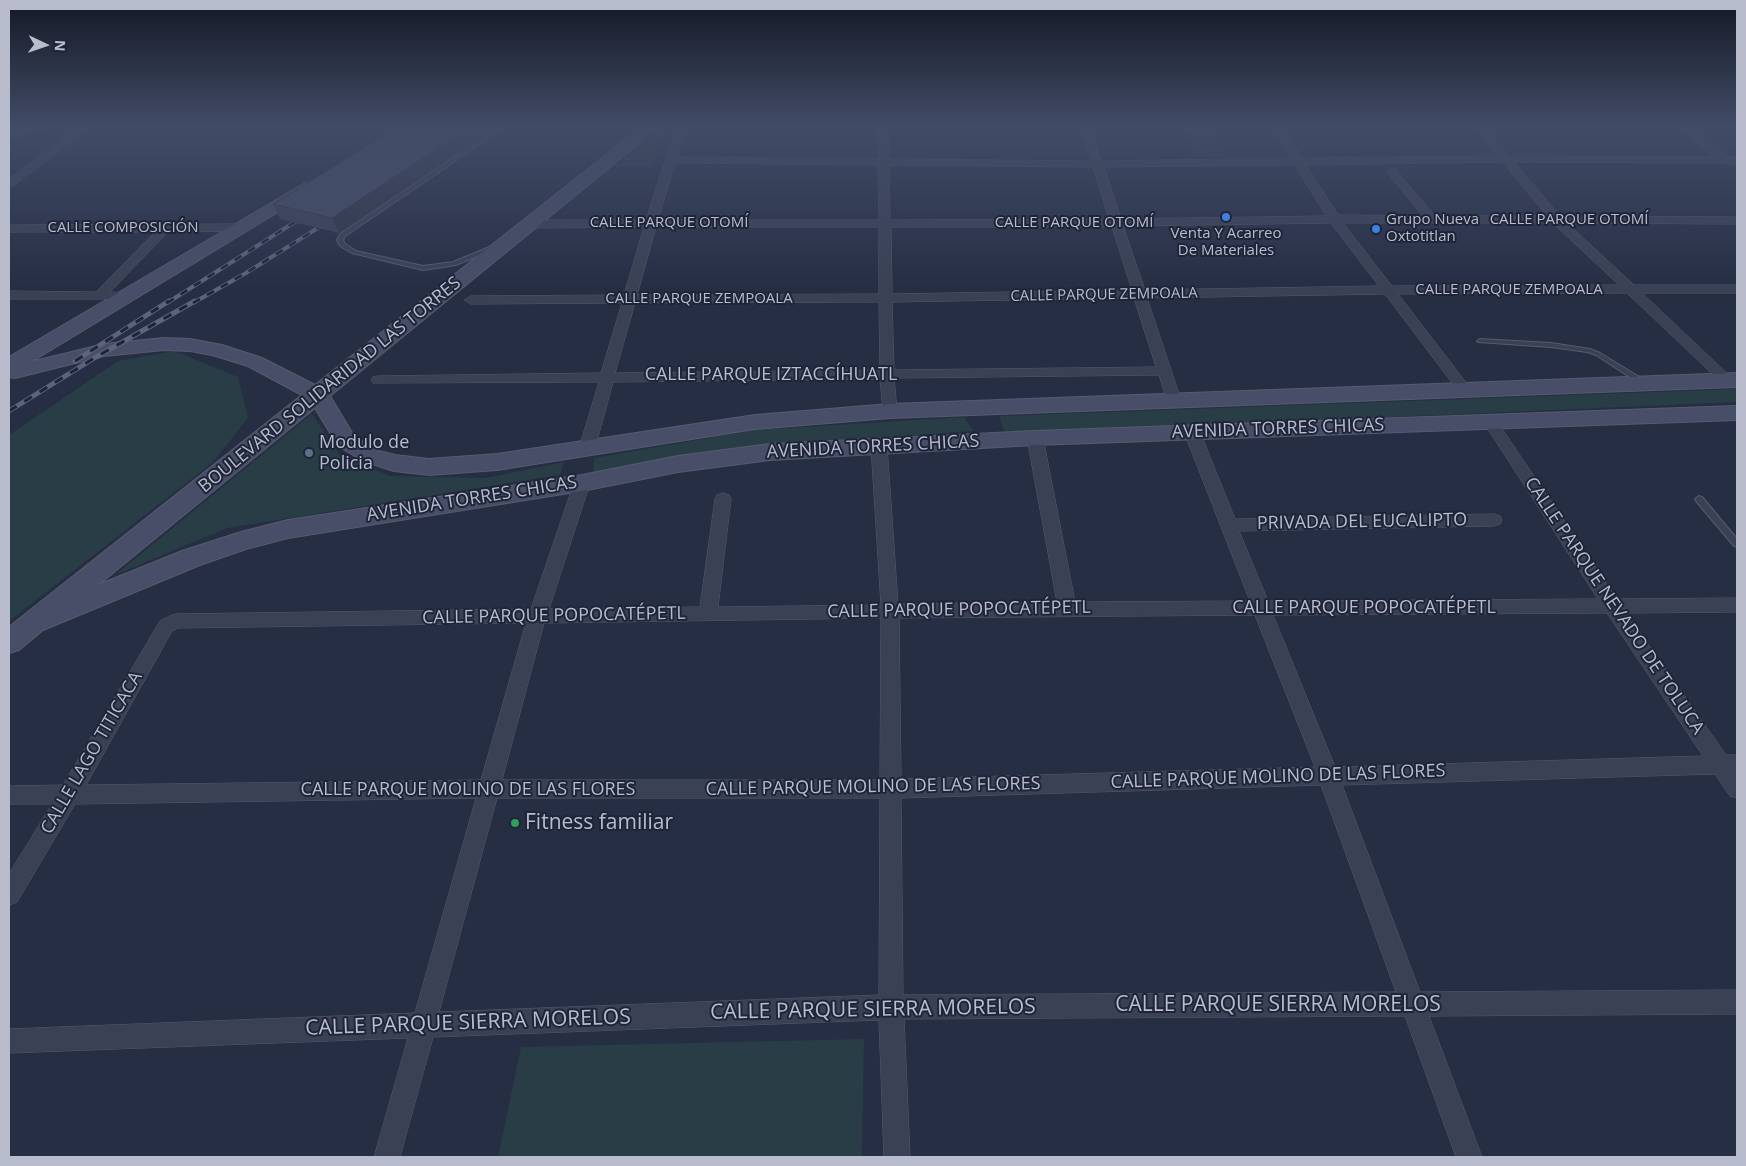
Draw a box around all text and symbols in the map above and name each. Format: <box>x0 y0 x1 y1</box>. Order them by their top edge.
north arrow <box>20 20 70 70</box>
text: N <box>51 40 70 52</box>
marker: Venta Y Acarreo De Materiales <box>1220 211 1232 223</box>
place label: Grupo Nueva Oxtotitlan <box>1386 211 1479 246</box>
street label: CALLE PARQUE OTOMÍ <box>1490 211 1648 229</box>
street label: CALLE PARQUE OTOMÍ <box>590 214 748 232</box>
street label: CALLE PARQUE OTOMÍ <box>995 214 1153 232</box>
street label: CALLE COMPOSICIÓN <box>47 219 199 237</box>
marker: Grupo Nueva Oxtotitlan <box>1370 223 1382 235</box>
place label: Venta Y Acarreo De Materiales <box>1170 225 1282 260</box>
street label: BOULEVARD SOLIDARIDAD LAS TORRES <box>194 272 466 498</box>
street label: CALLE PARQUE ZEMPOALA <box>1415 281 1603 299</box>
street label: CALLE PARQUE ZEMPOALA <box>1010 284 1198 306</box>
street label: CALLE PARQUE ZEMPOALA <box>605 290 793 308</box>
street label: CALLE PARQUE IZTACCÍHUATL <box>645 364 897 386</box>
street label: AVENIDA TORRES CHICAS <box>1171 414 1385 444</box>
street label: AVENIDA TORRES CHICAS <box>766 431 980 463</box>
place label: Modulo de Policia <box>319 432 409 474</box>
marker: Modulo de Policia <box>303 447 315 459</box>
street label: AVENIDA TORRES CHICAS <box>365 472 579 526</box>
street label: CALLE PARQUE NEVADO DE TOLUCA <box>1520 473 1708 739</box>
street label: PRIVADA DEL EUCALIPTO <box>1257 509 1467 535</box>
street label: CALLE PARQUE POPOCATÉPETL <box>827 597 1091 623</box>
street label: CALLE PARQUE POPOCATÉPETL <box>1232 597 1496 619</box>
street label: CALLE PARQUE POPOCATÉPETL <box>422 603 686 629</box>
street label: CALLE LAGO TITICACA <box>37 668 147 838</box>
street label: CALLE PARQUE MOLINO DE LAS FLORES <box>1110 760 1446 794</box>
street label: CALLE PARQUE MOLINO DE LAS FLORES <box>705 773 1041 801</box>
street label: CALLE PARQUE MOLINO DE LAS FLORES <box>301 779 635 801</box>
place label: Fitness familiar <box>525 810 673 836</box>
marker: Fitness familiar <box>509 817 521 829</box>
street label: CALLE PARQUE SIERRA MORELOS <box>1115 992 1441 1018</box>
street label: CALLE PARQUE SIERRA MORELOS <box>710 995 1036 1025</box>
street label: CALLE PARQUE SIERRA MORELOS <box>305 1005 631 1041</box>

